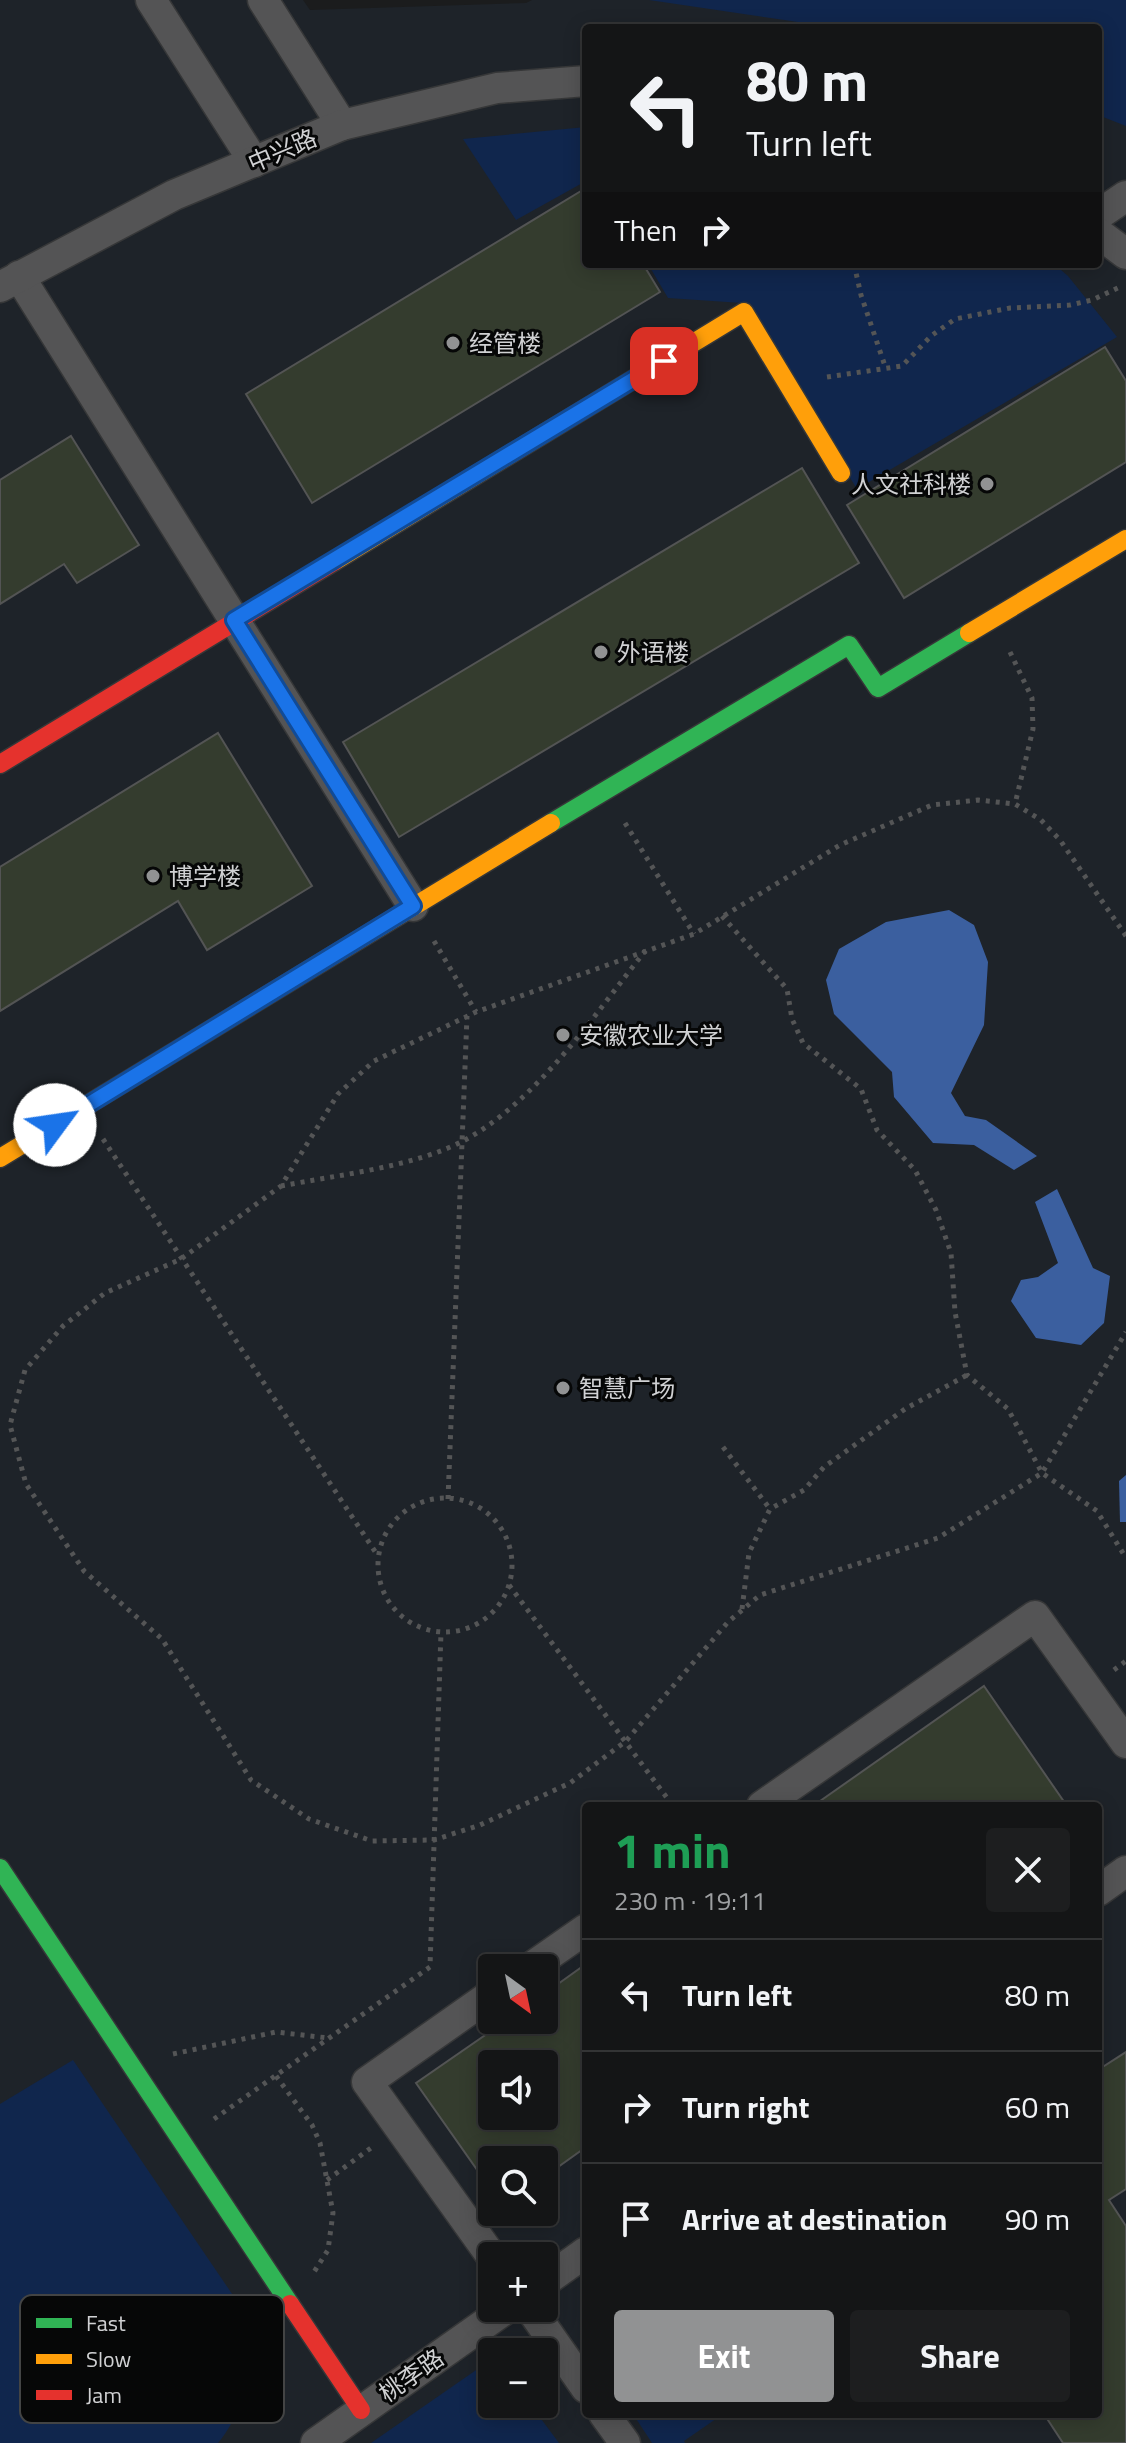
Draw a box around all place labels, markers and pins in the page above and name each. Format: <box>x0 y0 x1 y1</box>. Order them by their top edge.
place label: 经管楼 <box>469 325 541 361</box>
pin <box>630 327 698 395</box>
marker: 经管楼 <box>444 334 462 352</box>
place label: 人文社科楼 <box>851 466 971 502</box>
marker: 人文社科楼 <box>978 475 996 493</box>
place label: 外语楼 <box>617 634 689 670</box>
marker: 外语楼 <box>592 643 610 661</box>
place label: 博学楼 <box>169 858 241 894</box>
marker: 博学楼 <box>144 867 162 885</box>
place label: 安徽农业大学 <box>579 1017 723 1053</box>
marker: 安徽农业大学 <box>554 1026 572 1044</box>
place label: 智慧广场 <box>579 1370 675 1406</box>
marker: 智慧广场 <box>554 1379 572 1397</box>

